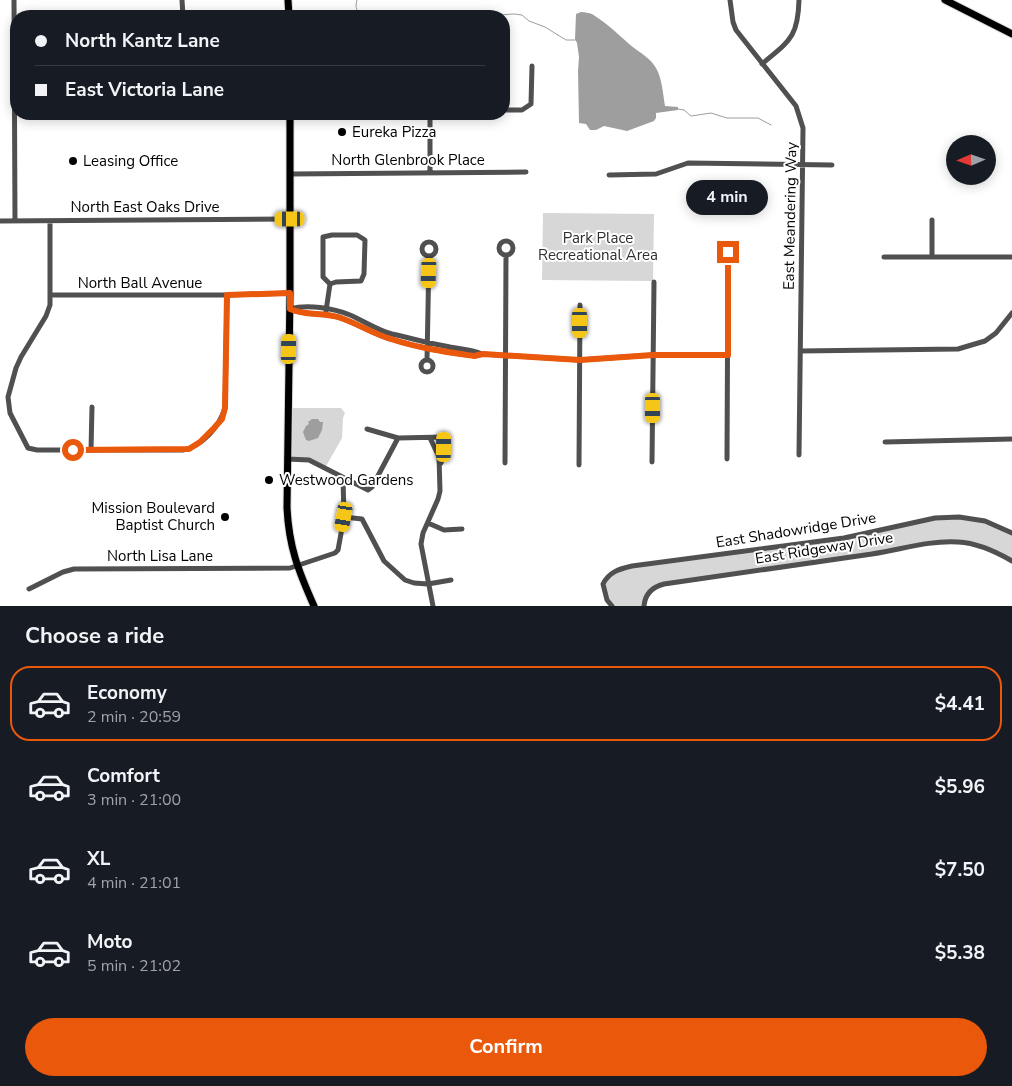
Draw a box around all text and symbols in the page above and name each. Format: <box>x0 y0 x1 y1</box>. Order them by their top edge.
text: North Kantz Lane <box>65 28 220 54</box>
text: East Victoria Lane <box>65 77 224 103</box>
place label: Eureka Pizza <box>352 122 436 142</box>
marker: Eureka Pizza <box>336 126 348 138</box>
north arrow <box>946 135 996 185</box>
map controls <box>946 135 996 185</box>
street label: East Meandering Way <box>779 142 801 290</box>
street label: North Glenbrook Place <box>331 150 485 170</box>
place label: Leasing Office <box>83 151 178 171</box>
marker: Leasing Office <box>67 155 79 167</box>
callout: 4 min <box>687 180 769 214</box>
text: 4 min <box>706 186 748 208</box>
street label: North East Oaks Drive <box>70 197 220 217</box>
car <box>275 212 305 227</box>
park label: Park Place Recreational Area <box>538 228 658 265</box>
route end <box>717 241 739 263</box>
car <box>420 258 437 288</box>
street label: North Ball Avenue <box>78 273 202 293</box>
car <box>572 308 587 338</box>
car <box>281 334 296 364</box>
car <box>645 393 660 423</box>
car <box>436 432 451 462</box>
route start <box>62 439 84 461</box>
place label: Westwood Gardens <box>279 470 413 490</box>
marker: Westwood Gardens <box>263 474 275 486</box>
place label: Mission Boulevard Baptist Church <box>91 498 215 535</box>
car <box>334 501 353 533</box>
street label: East Shadowridge Drive <box>714 507 878 553</box>
marker: Mission Boulevard Baptist Church <box>219 511 231 523</box>
street label: East Ridgeway Drive <box>754 527 894 569</box>
street label: North Lisa Lane <box>107 546 213 566</box>
text: Choose a ride <box>25 621 164 651</box>
text: Economy <box>87 680 167 706</box>
icon: car <box>27 681 72 726</box>
text: $4.41 <box>935 691 985 717</box>
text: 2 min · 20:59 <box>87 706 181 728</box>
text: Comfort <box>87 763 160 789</box>
icon: car <box>27 764 72 809</box>
text: $5.96 <box>935 774 985 800</box>
text: 3 min · 21:00 <box>87 789 181 811</box>
text: XL <box>87 846 110 872</box>
icon: car <box>27 847 72 892</box>
text: $7.50 <box>935 857 985 883</box>
text: 4 min · 21:01 <box>87 872 181 894</box>
text: Moto <box>87 929 133 955</box>
icon: car <box>27 930 72 975</box>
text: $5.38 <box>935 940 985 966</box>
text: 5 min · 21:02 <box>87 955 181 977</box>
button: Confirm <box>25 1018 987 1076</box>

